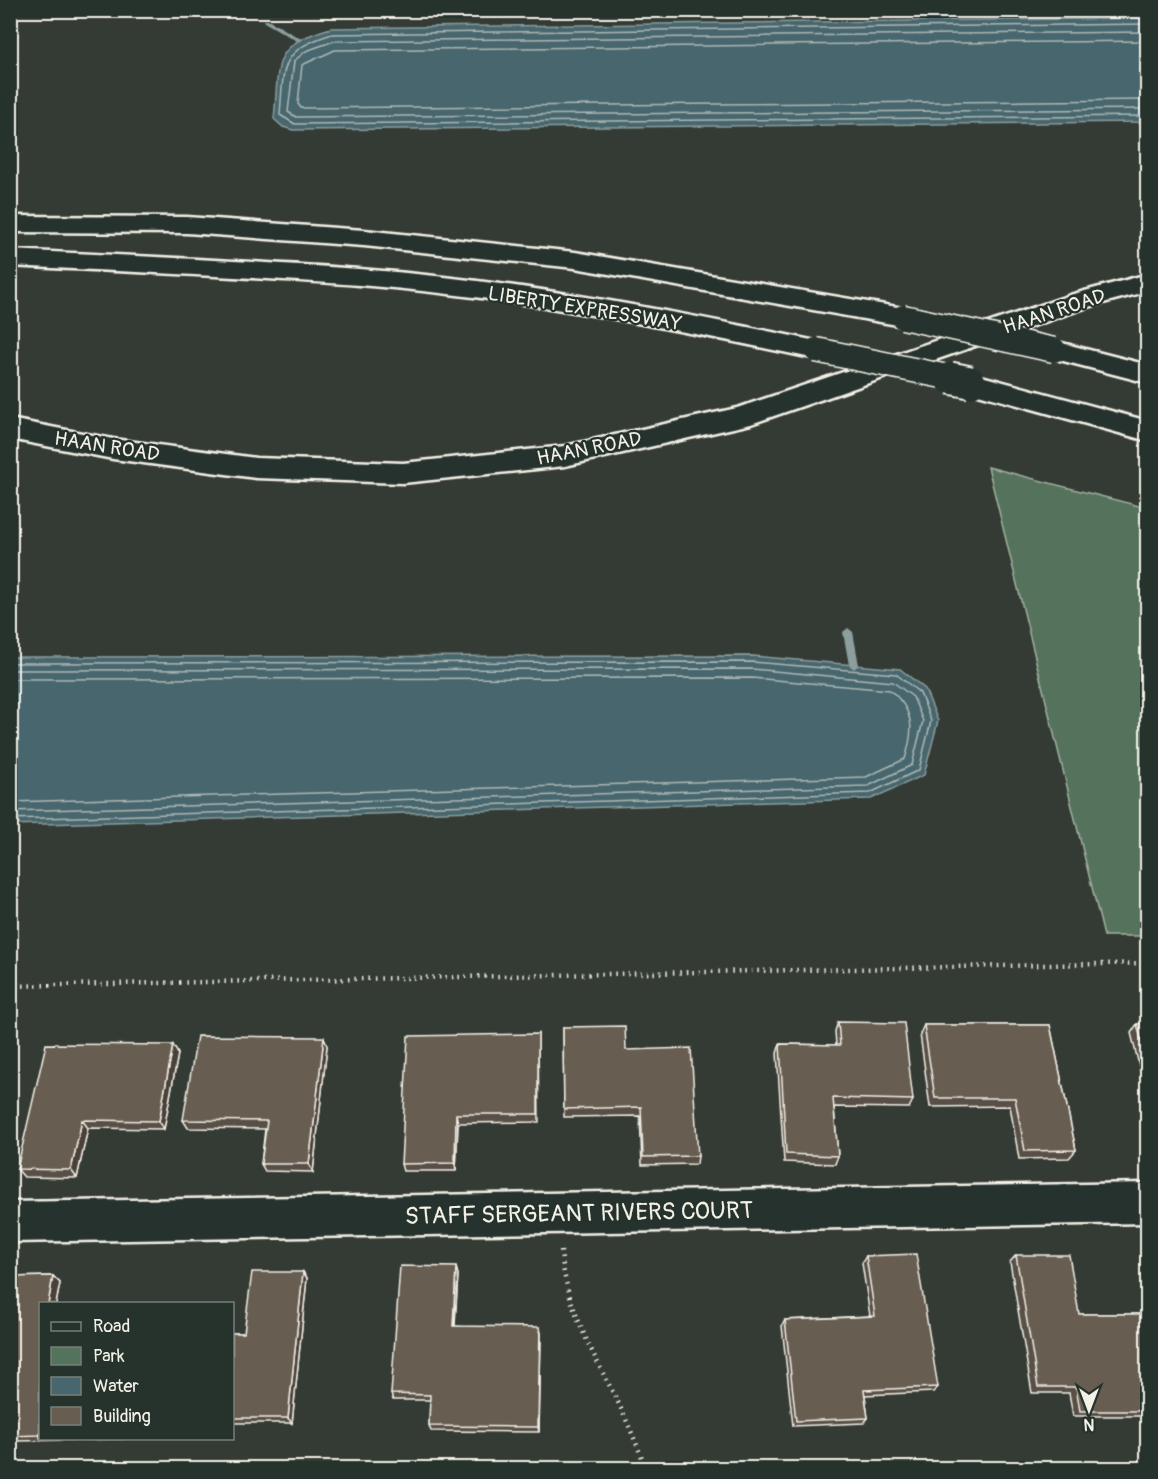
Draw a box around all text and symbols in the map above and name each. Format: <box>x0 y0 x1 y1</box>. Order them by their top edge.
street label: LIBERTY EXPRESSWAY <box>486 281 684 336</box>
street label: HAAN ROAD <box>1000 283 1109 340</box>
street label: HAAN ROAD <box>52 426 161 467</box>
street label: HAAN ROAD <box>535 426 644 471</box>
street label: STAFF SERGEANT RIVERS COURT <box>405 1196 753 1231</box>
legend <box>39 1302 234 1440</box>
text: Road <box>93 1315 130 1338</box>
text: Park <box>93 1345 125 1368</box>
text: Water <box>93 1375 139 1398</box>
north arrow <box>1059 1380 1119 1440</box>
text: Building <box>93 1405 151 1428</box>
text: N <box>1083 1414 1094 1434</box>

